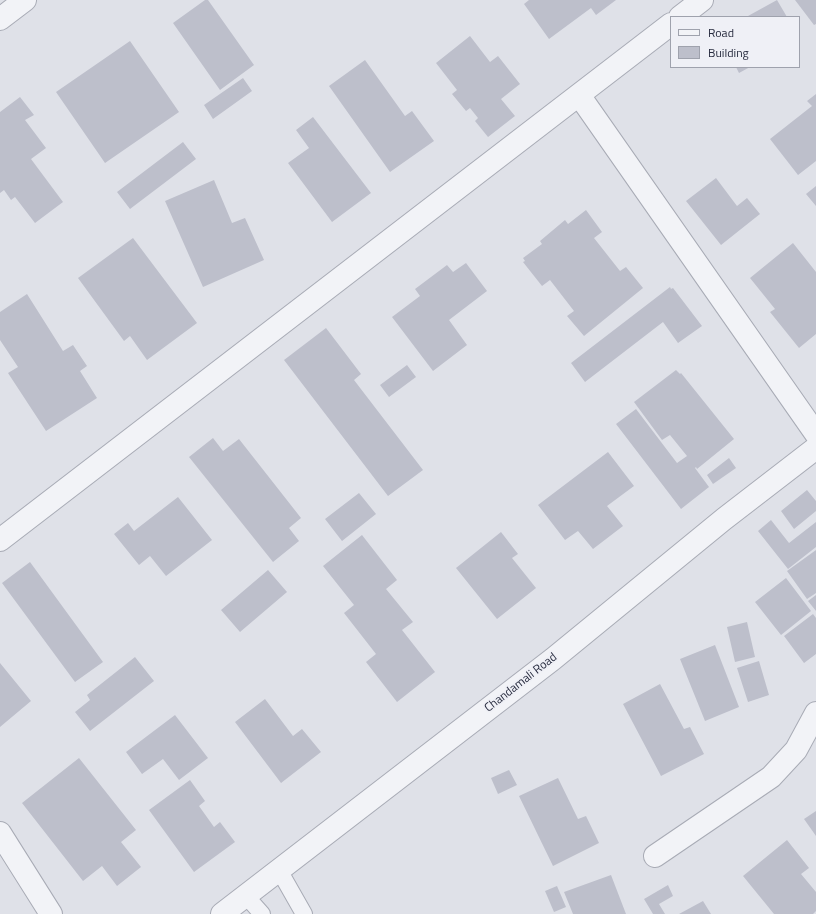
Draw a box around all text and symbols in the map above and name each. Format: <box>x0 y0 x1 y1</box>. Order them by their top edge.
legend <box>670 16 800 68</box>
text: Road <box>708 23 734 42</box>
text: Building <box>708 43 749 62</box>
street label: Chandamali Road <box>482 650 560 716</box>

